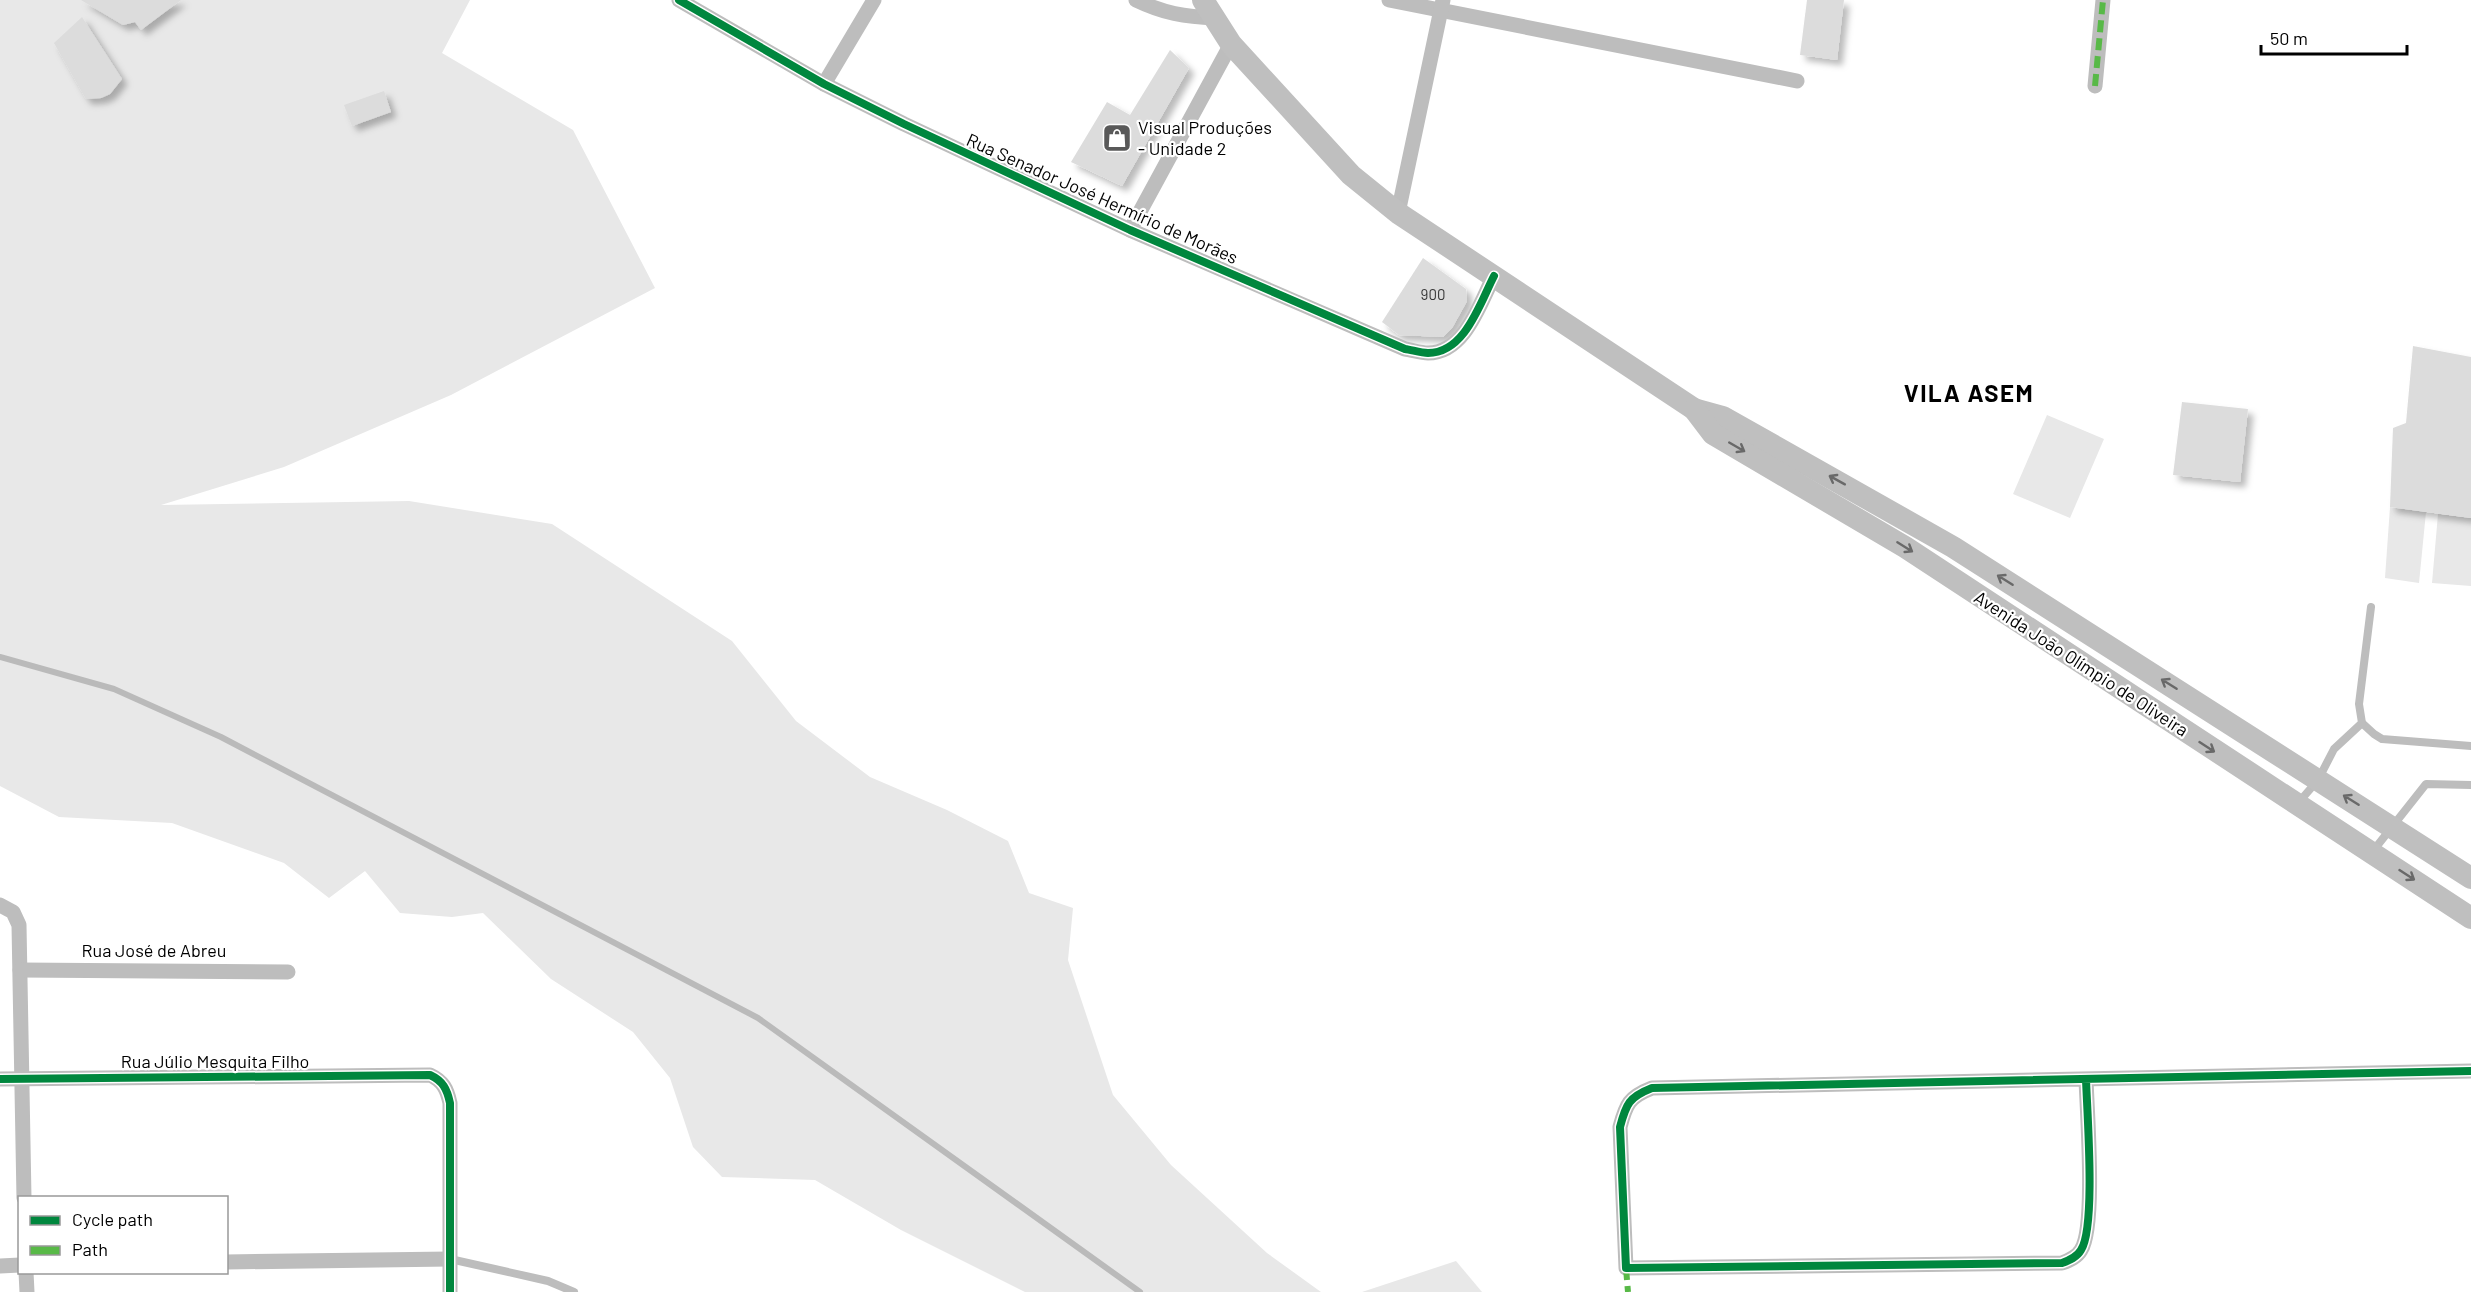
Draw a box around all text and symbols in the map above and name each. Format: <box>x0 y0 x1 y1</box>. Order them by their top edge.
scale bar <box>2261 18 2406 56</box>
text: 50 m <box>2270 27 2308 49</box>
place label: Visual Produções - Unidade 2 <box>1138 116 1272 159</box>
shop icon: Visual Produções - Unidade 2 <box>1101 122 1133 154</box>
street label: Rua Senador José Hermírio de Morães <box>963 128 1242 268</box>
house number: 900 <box>1421 285 1445 303</box>
district label: VILA ASEM <box>1904 378 2034 407</box>
one-way arrow <box>1728 442 1745 454</box>
one-way arrow <box>1829 474 1846 486</box>
one-way arrow <box>1896 540 1913 553</box>
one-way arrow <box>1996 573 2013 586</box>
street label: Avenida João Olímpio de Oliveira <box>1970 586 2193 741</box>
one-way arrow <box>2161 678 2178 690</box>
one-way arrow <box>2199 741 2215 753</box>
one-way arrow <box>2343 794 2360 806</box>
one-way arrow <box>2398 869 2415 881</box>
street label: Rua José de Abreu <box>82 939 227 961</box>
street label: Rua Júlio Mesquita Filho <box>121 1050 309 1072</box>
legend <box>18 1196 228 1274</box>
text: Cycle path <box>72 1208 153 1230</box>
text: Path <box>72 1238 108 1260</box>

